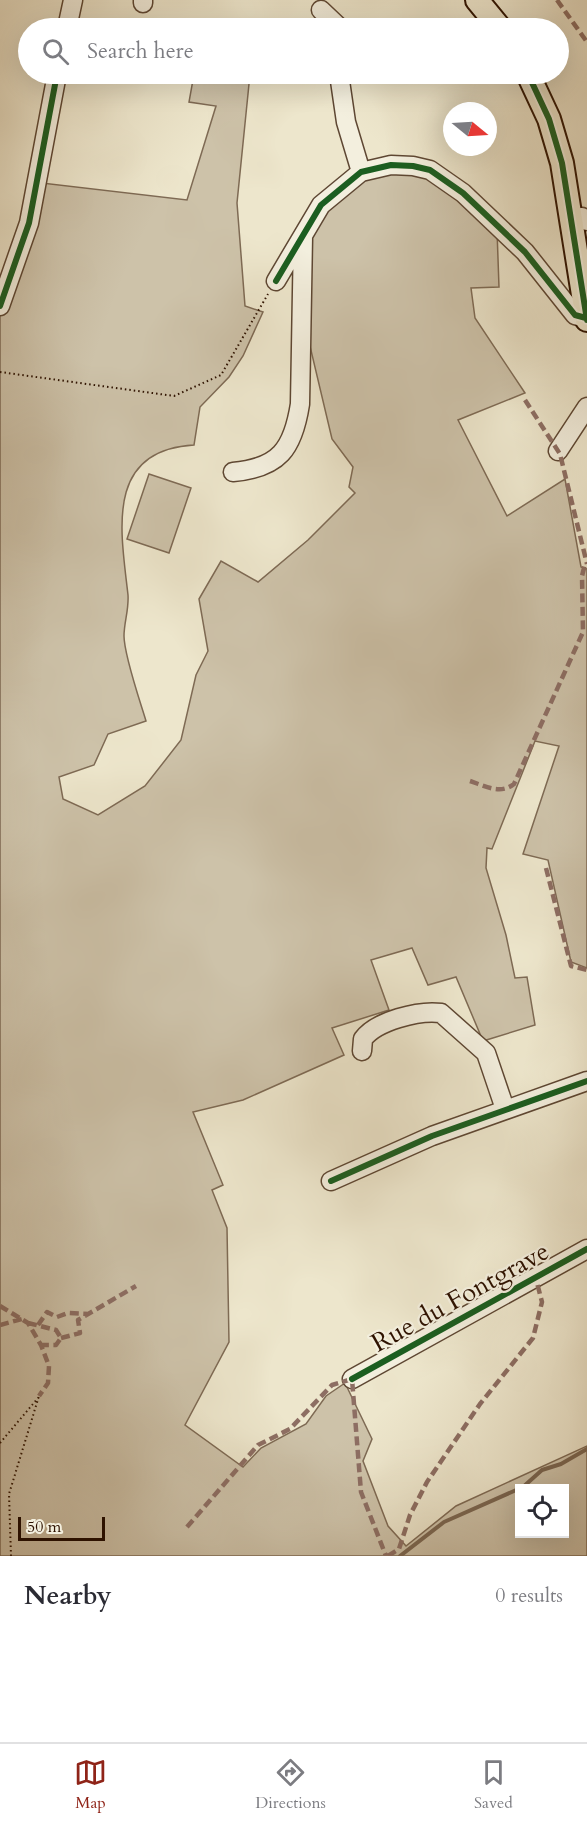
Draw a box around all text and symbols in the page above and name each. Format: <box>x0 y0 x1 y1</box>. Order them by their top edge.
search box <box>18 18 569 84</box>
icon: search <box>39 35 72 68</box>
text: Search here <box>87 36 194 66</box>
north arrow <box>443 102 497 156</box>
street label: Rue du Fontgrave <box>365 1234 555 1360</box>
map controls <box>515 1484 569 1538</box>
button: locate <box>515 1484 569 1538</box>
scale bar <box>18 1514 105 1542</box>
text: 50 m <box>27 1516 61 1538</box>
text: Nearby <box>24 1578 112 1613</box>
text: 0 results <box>495 1582 563 1609</box>
tab: Map <box>74 1756 107 1814</box>
tab: Directions <box>255 1756 326 1814</box>
tab: Saved <box>474 1756 513 1814</box>

